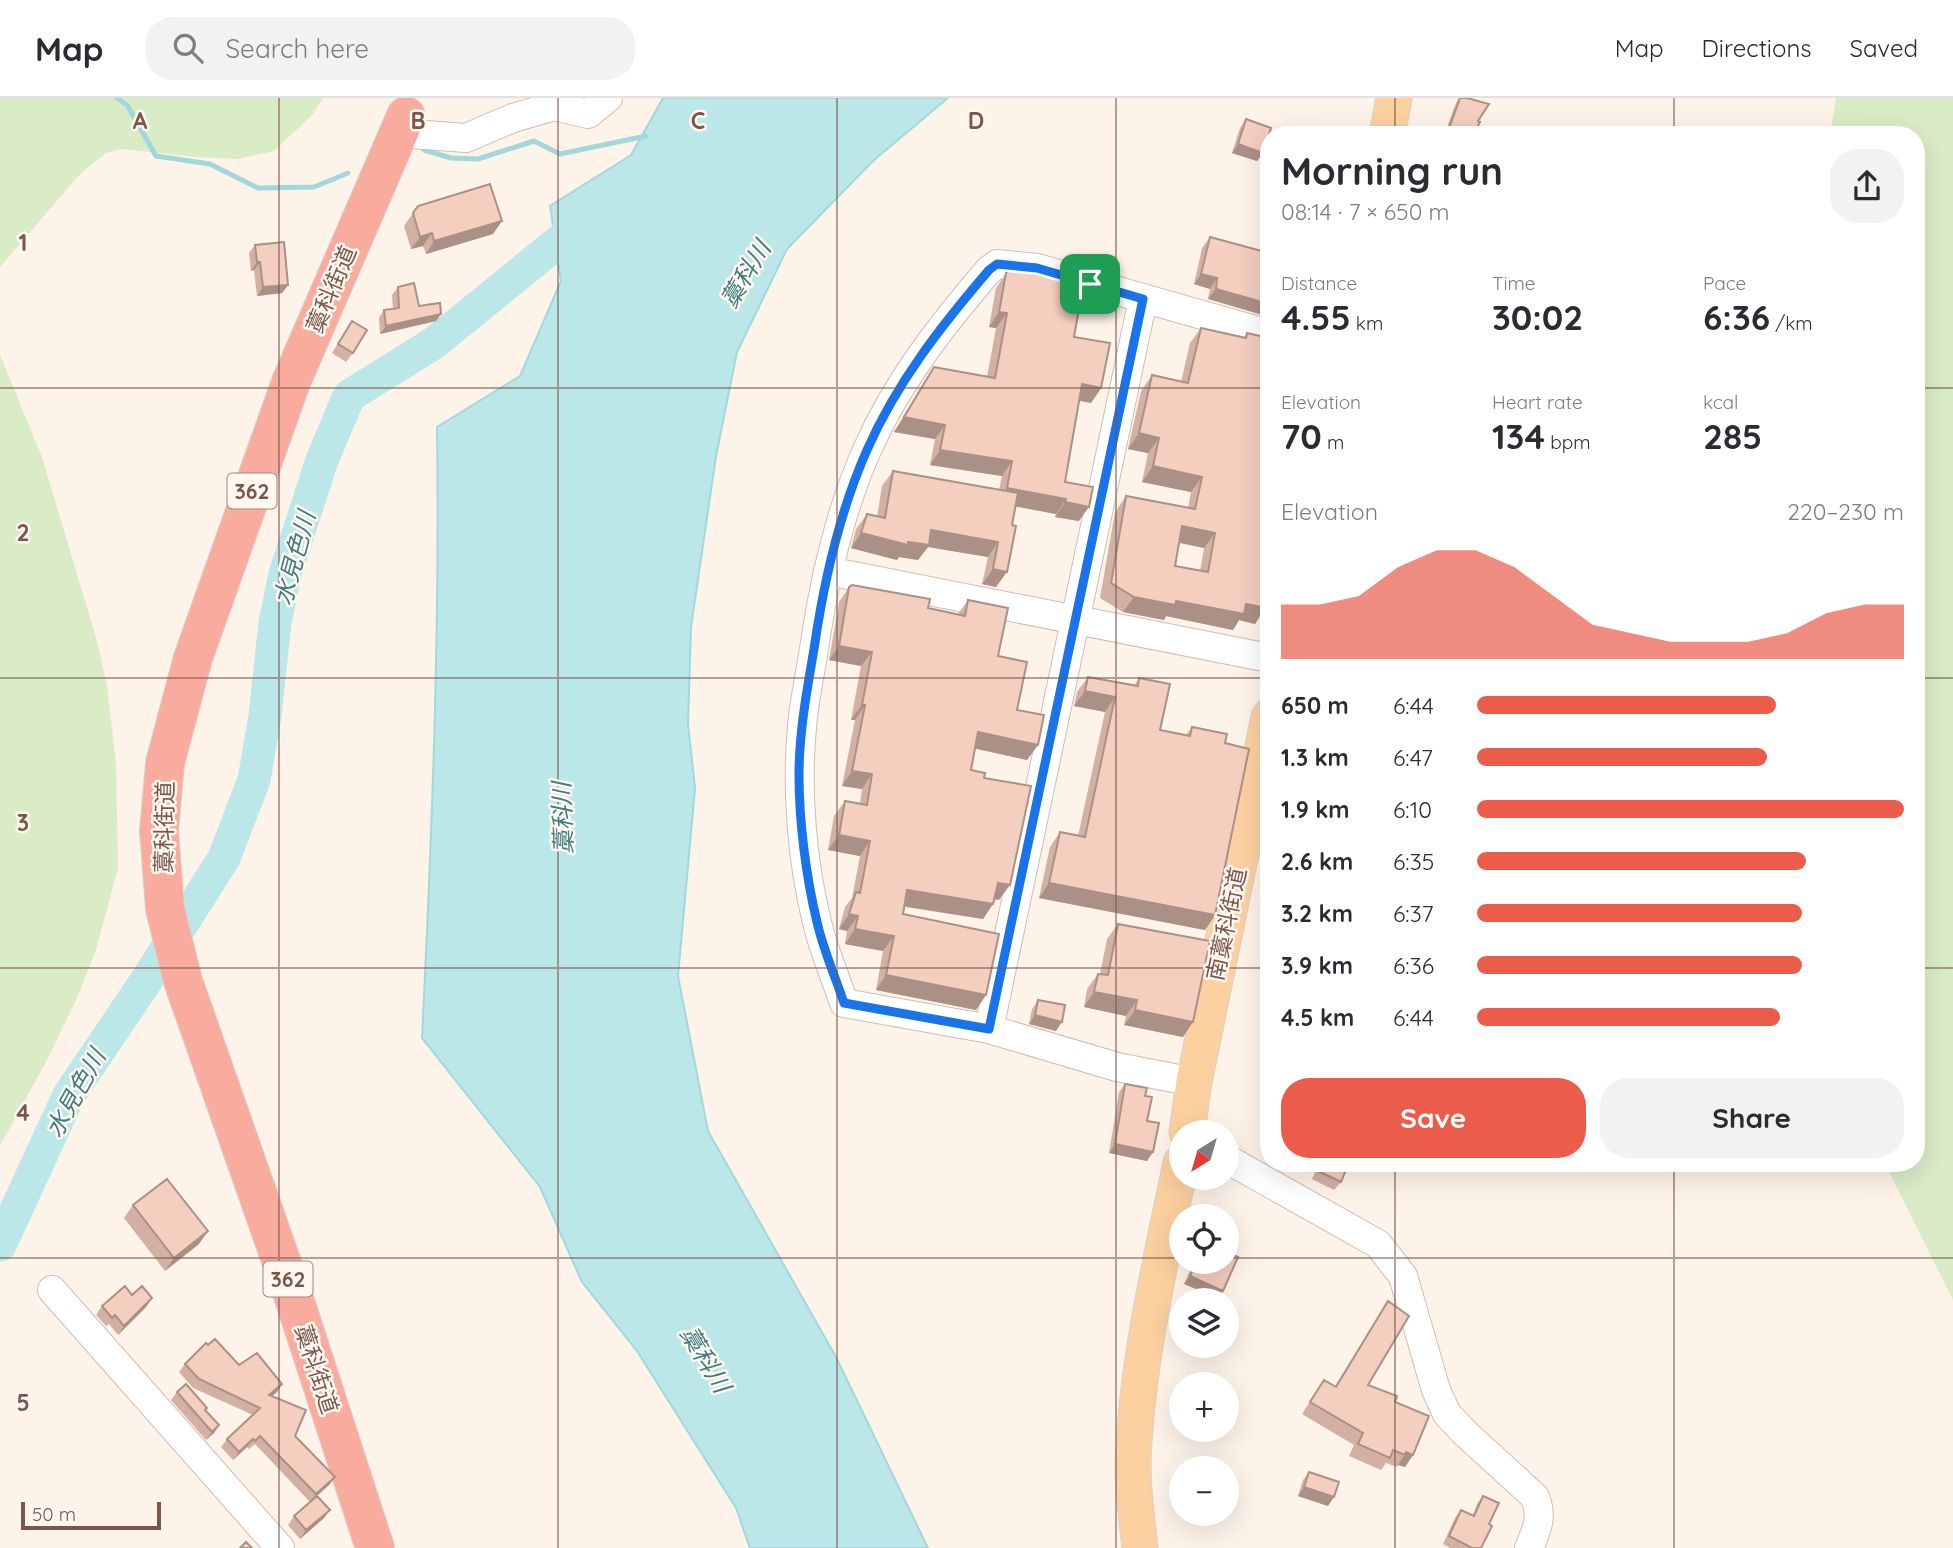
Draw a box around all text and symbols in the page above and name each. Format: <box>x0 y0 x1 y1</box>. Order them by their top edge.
search box <box>145 17 635 80</box>
text: Map <box>35 28 103 69</box>
icon: search <box>169 29 207 67</box>
text: Search here <box>225 32 369 65</box>
text: Map <box>1615 33 1664 63</box>
text: Directions <box>1702 33 1812 63</box>
text: Saved <box>1850 33 1918 63</box>
text: A <box>133 106 148 135</box>
text: B <box>410 106 426 135</box>
text: C <box>691 106 705 135</box>
text: D <box>968 106 984 135</box>
text: Morning run <box>1281 147 1503 195</box>
button: share <box>1830 149 1904 223</box>
text: 08:14 · 7 × 650 m <box>1281 197 1450 226</box>
text: 1 <box>19 228 27 257</box>
water label: 藁科川 <box>714 233 778 313</box>
street label: 藁科街道 <box>300 241 362 337</box>
pin <box>1060 254 1120 314</box>
icon: arrive <box>1071 265 1109 303</box>
text: Distance <box>1281 271 1357 295</box>
text: Time <box>1492 271 1536 295</box>
text: Pace <box>1703 271 1746 295</box>
text: 4.55 <box>1281 295 1351 339</box>
text: 30:02 <box>1492 295 1583 339</box>
text: 6:36 <box>1703 295 1770 339</box>
text: km <box>1351 311 1383 335</box>
text: /km <box>1770 311 1813 335</box>
text: Elevation <box>1281 390 1361 414</box>
text: Heart rate <box>1492 390 1583 414</box>
text: kcal <box>1703 390 1738 414</box>
text: 70 <box>1281 414 1322 458</box>
text: 134 <box>1492 414 1545 458</box>
text: 285 <box>1703 414 1762 458</box>
text: m <box>1322 430 1344 454</box>
text: bpm <box>1545 430 1591 454</box>
road number: 362 <box>228 474 276 508</box>
text: Elevation <box>1281 497 1378 526</box>
text: 220–230 m <box>1787 497 1904 526</box>
water label: 水見色川 <box>267 505 322 608</box>
text: 2 <box>16 518 30 547</box>
text: 650 m <box>1281 691 1349 720</box>
text: 6:44 <box>1393 691 1434 720</box>
text: 1.3 km <box>1281 743 1349 772</box>
text: 6:47 <box>1393 743 1433 772</box>
water label: 藁科川 <box>546 779 578 855</box>
street label: 藁科街道 <box>149 781 179 873</box>
text: 1.9 km <box>1281 795 1349 824</box>
text: 6:10 <box>1393 795 1432 824</box>
text: 3 <box>17 808 29 837</box>
text: 2.6 km <box>1281 847 1353 876</box>
text: 6:35 <box>1393 847 1434 876</box>
street label: 南藁科街道 <box>1200 865 1252 983</box>
text: 3.2 km <box>1281 899 1353 928</box>
text: 6:37 <box>1393 899 1434 928</box>
text: 3.9 km <box>1281 951 1353 980</box>
text: 6:36 <box>1393 951 1434 980</box>
text: 4.5 km <box>1281 1003 1354 1032</box>
text: 6:44 <box>1393 1003 1434 1032</box>
water label: 水見色川 <box>39 1041 113 1142</box>
button: Save <box>1281 1078 1586 1158</box>
button: Share <box>1600 1078 1904 1158</box>
text: 4 <box>16 1098 30 1127</box>
north arrow <box>1169 1120 1239 1190</box>
map controls <box>1169 1120 1239 1526</box>
button: locate <box>1169 1204 1239 1274</box>
road number: 362 <box>264 1262 312 1296</box>
button: layers <box>1169 1288 1239 1358</box>
water label: 藁科川 <box>675 1320 739 1400</box>
street label: 藁科街道 <box>289 1321 345 1417</box>
button: + <box>1169 1372 1239 1442</box>
text: 5 <box>16 1388 30 1417</box>
button: − <box>1169 1456 1239 1526</box>
scale bar <box>21 1499 161 1531</box>
text: 50 m <box>32 1502 76 1526</box>

